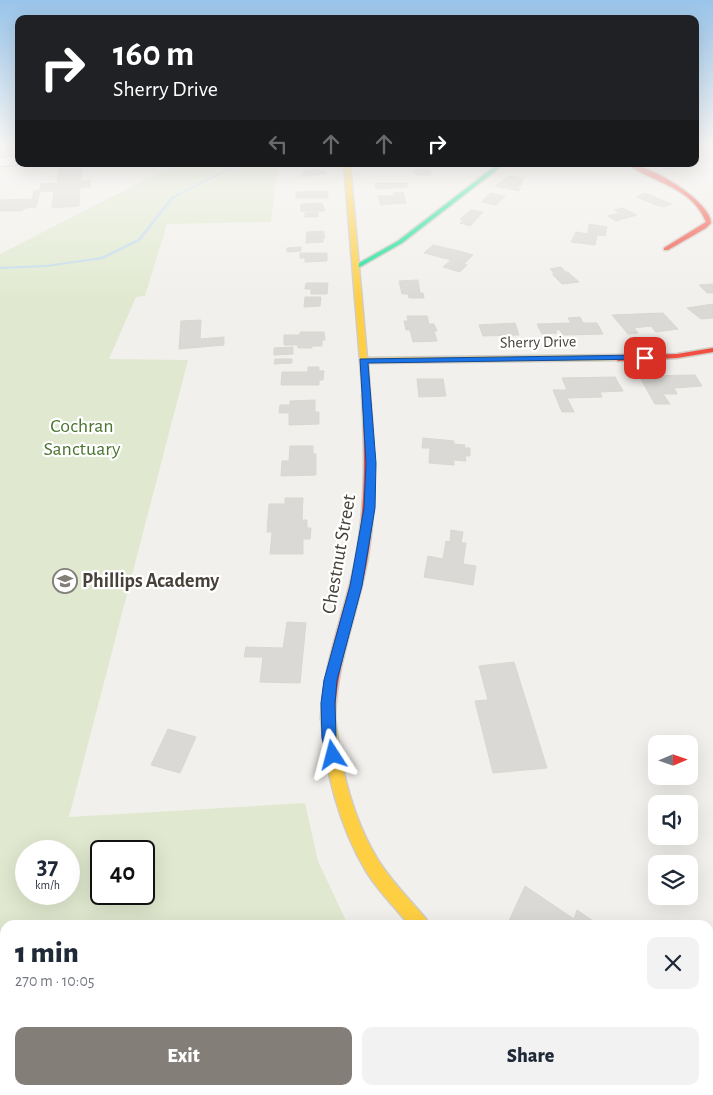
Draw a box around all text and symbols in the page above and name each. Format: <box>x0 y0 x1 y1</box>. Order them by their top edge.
icon: right <box>30 35 95 100</box>
text: 160 m <box>113 37 194 72</box>
text: Sherry Drive <box>113 78 218 100</box>
icon: left <box>264 130 292 158</box>
icon: ahead <box>317 130 345 158</box>
icon: ahead <box>370 130 398 158</box>
icon: right <box>423 130 451 158</box>
street label: Sherry Drive <box>500 333 576 352</box>
pin <box>624 337 666 379</box>
icon: arrive <box>631 344 659 372</box>
park label: Cochran Sanctuary <box>44 416 121 459</box>
street label: Chestnut Street <box>319 492 359 615</box>
school or university icon: Phillips Academy <box>52 568 78 594</box>
place label: Phillips Academy <box>82 571 219 591</box>
position arrow <box>306 728 358 780</box>
north arrow <box>648 735 698 785</box>
map controls <box>648 735 698 905</box>
button: sound <box>648 795 698 845</box>
speed limit sign: 40 <box>90 840 155 905</box>
text: 37 <box>37 854 58 879</box>
button: layers <box>648 855 698 905</box>
text: km/h <box>35 879 60 891</box>
button: close <box>647 937 699 989</box>
text: 1 min <box>15 938 79 968</box>
text: 270 m · 10:05 <box>15 973 95 989</box>
button: Exit <box>15 1027 352 1085</box>
button: Share <box>362 1027 699 1085</box>

